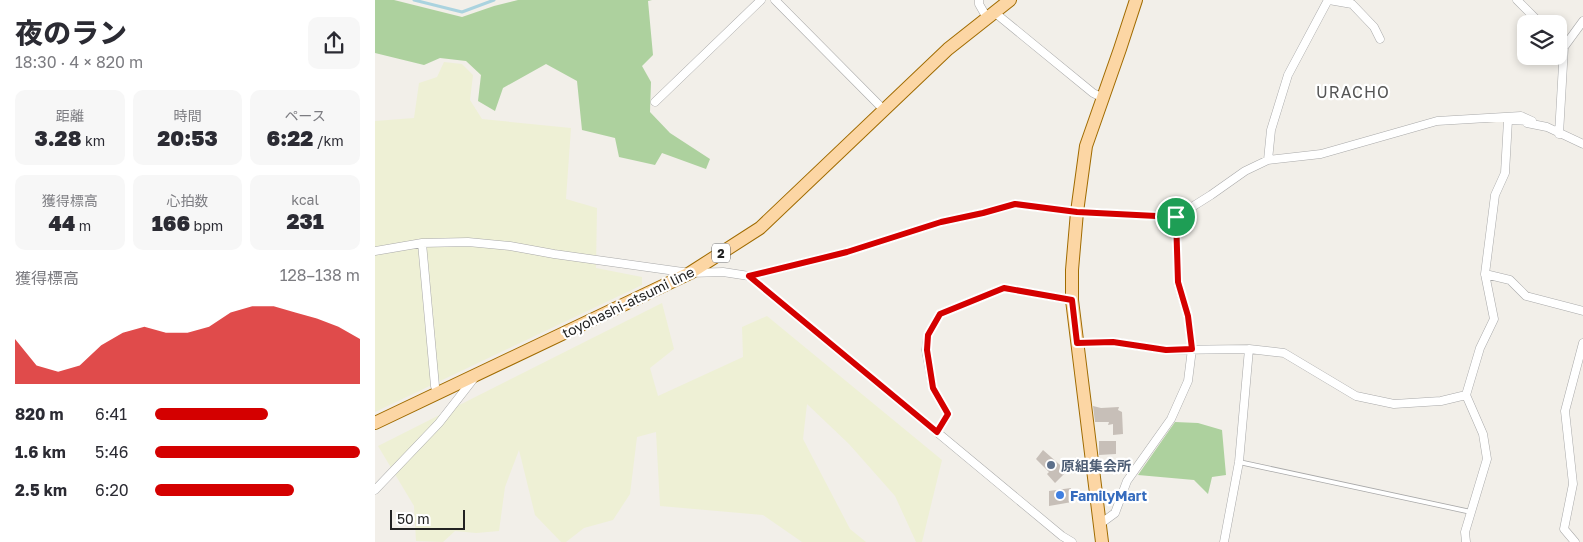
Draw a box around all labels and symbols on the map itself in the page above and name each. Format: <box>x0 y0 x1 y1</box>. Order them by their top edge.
district label: URACHO <box>1316 82 1390 102</box>
pin <box>1155 196 1197 238</box>
road number: 2 <box>712 244 730 262</box>
street label: toyohashi-atsumi line <box>559 263 697 341</box>
place label: 原組集会所 <box>1061 457 1131 474</box>
marker: 原組集会所 <box>1045 459 1057 471</box>
place label: FamilyMart <box>1070 487 1147 504</box>
marker: FamilyMart <box>1054 489 1066 501</box>
scale bar <box>390 507 465 530</box>

